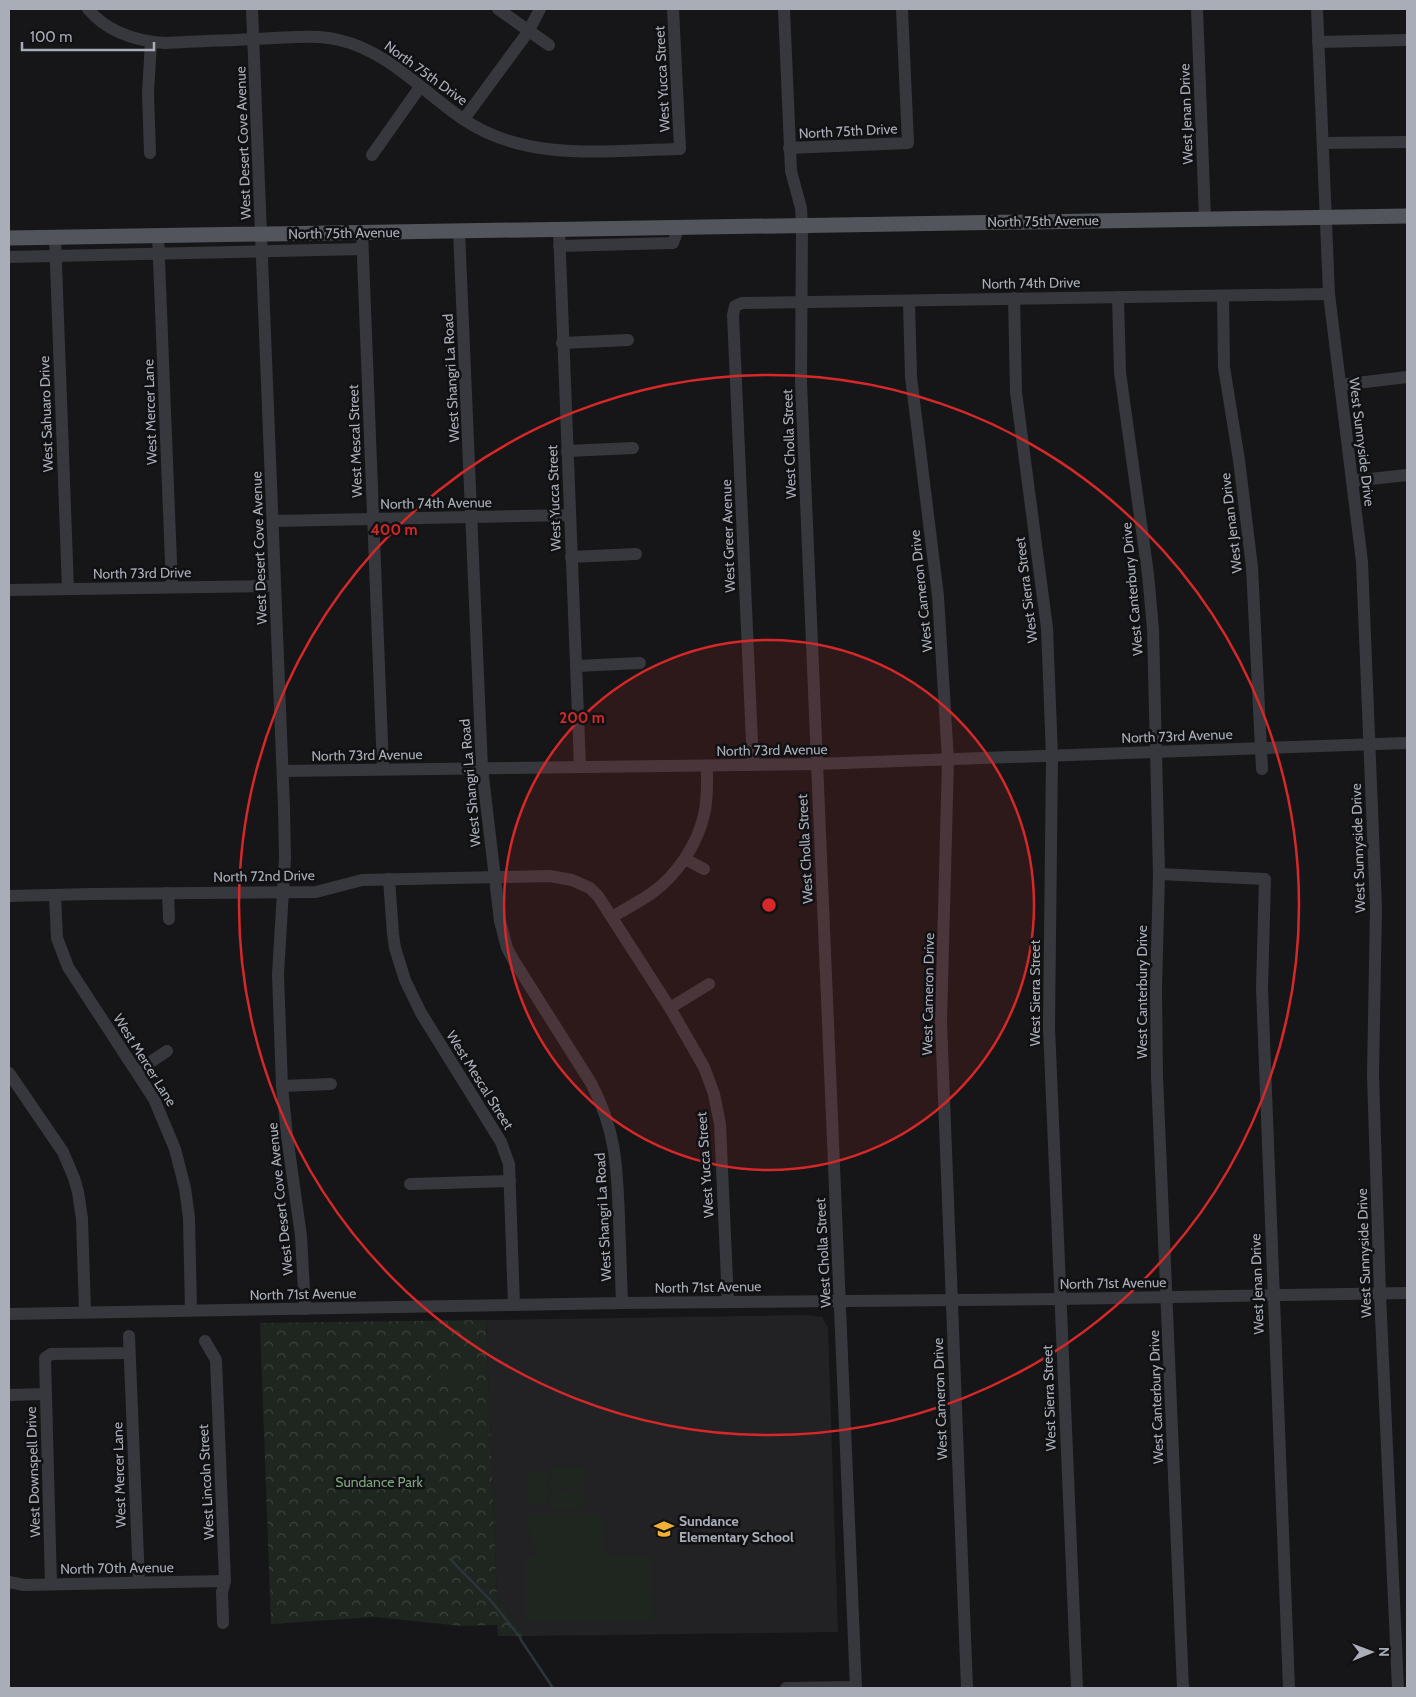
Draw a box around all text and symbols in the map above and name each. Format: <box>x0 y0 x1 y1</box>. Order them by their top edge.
scale bar <box>22 20 155 52</box>
street label: West Yucca Street <box>650 25 674 133</box>
text: 100 m <box>30 28 72 46</box>
street label: North 75th Drive <box>381 37 471 109</box>
street label: West Jenan Drive <box>1175 63 1197 165</box>
street label: West Desert Cove Avenue <box>231 66 255 220</box>
street label: North 75th Drive <box>798 119 898 143</box>
street label: North 75th Avenue <box>987 211 1099 231</box>
street label: North 75th Avenue <box>288 223 400 243</box>
street label: North 74th Drive <box>981 273 1081 293</box>
street label: West Shangri La Road <box>439 313 463 443</box>
street label: West Sahuaro Drive <box>35 355 57 473</box>
street label: West Mercer Lane <box>139 359 161 465</box>
street label: West Sunnyside Drive <box>1345 377 1379 507</box>
street label: West Mescal Street <box>344 384 366 498</box>
street label: West Cholla Street <box>778 388 800 499</box>
street label: West Yucca Street <box>543 444 565 551</box>
street label: West Desert Cove Avenue <box>247 471 271 625</box>
street label: West Jenan Drive <box>1216 472 1246 574</box>
street label: West Greer Avenue <box>717 479 739 593</box>
street label: North 74th Avenue <box>380 493 492 513</box>
text: 400 m <box>371 521 417 539</box>
street label: West Canterbury Drive <box>1117 521 1147 657</box>
street label: West Cameron Drive <box>906 529 936 653</box>
street label: West Sierra Street <box>1011 536 1041 644</box>
street label: North 73rd Drive <box>93 563 191 583</box>
text: 200 m <box>559 709 605 727</box>
street label: West Shangri La Road <box>455 718 485 848</box>
street label: North 73rd Avenue <box>1121 725 1233 747</box>
street label: North 73rd Avenue <box>716 740 828 760</box>
street label: North 73rd Avenue <box>311 745 423 765</box>
street label: West Sunnyside Drive <box>1347 783 1369 913</box>
street label: West Cholla Street <box>793 793 817 904</box>
street label: North 72nd Drive <box>213 866 315 886</box>
centre of rings <box>760 896 778 914</box>
street label: West Canterbury Drive <box>1133 925 1151 1059</box>
street label: West Cameron Drive <box>918 933 938 1055</box>
street label: West Sierra Street <box>1026 940 1044 1046</box>
street label: West Mercer Lane <box>109 1010 181 1110</box>
street label: West Mescal Street <box>442 1027 518 1133</box>
street label: West Yucca Street <box>692 1111 718 1219</box>
street label: West Desert Cove Avenue <box>263 1122 297 1276</box>
street label: West Shangri La Road <box>591 1152 615 1282</box>
street label: West Sunnyside Drive <box>1353 1188 1375 1318</box>
street label: West Cholla Street <box>811 1197 835 1308</box>
street label: West Jenan Drive <box>1246 1233 1268 1335</box>
street label: North 71st Avenue <box>1059 1273 1167 1293</box>
street label: North 71st Avenue <box>654 1277 762 1297</box>
street label: North 71st Avenue <box>249 1284 357 1304</box>
street label: West Canterbury Drive <box>1145 1330 1167 1464</box>
street label: West Cameron Drive <box>929 1337 951 1461</box>
street label: West Sierra Street <box>1038 1344 1060 1451</box>
street label: West Downspell Drive <box>22 1406 44 1538</box>
street label: West Mercer Lane <box>108 1422 130 1528</box>
street label: West Lincoln Street <box>194 1424 218 1540</box>
park label: Sundance Park <box>335 1473 423 1491</box>
place label: Sundance Elementary School <box>679 1512 794 1546</box>
school or university icon: Sundance Elementary School <box>653 1518 675 1540</box>
street label: North 70th Avenue <box>60 1558 174 1578</box>
north arrow <box>1346 1627 1396 1677</box>
text: N <box>1375 1647 1393 1657</box>

